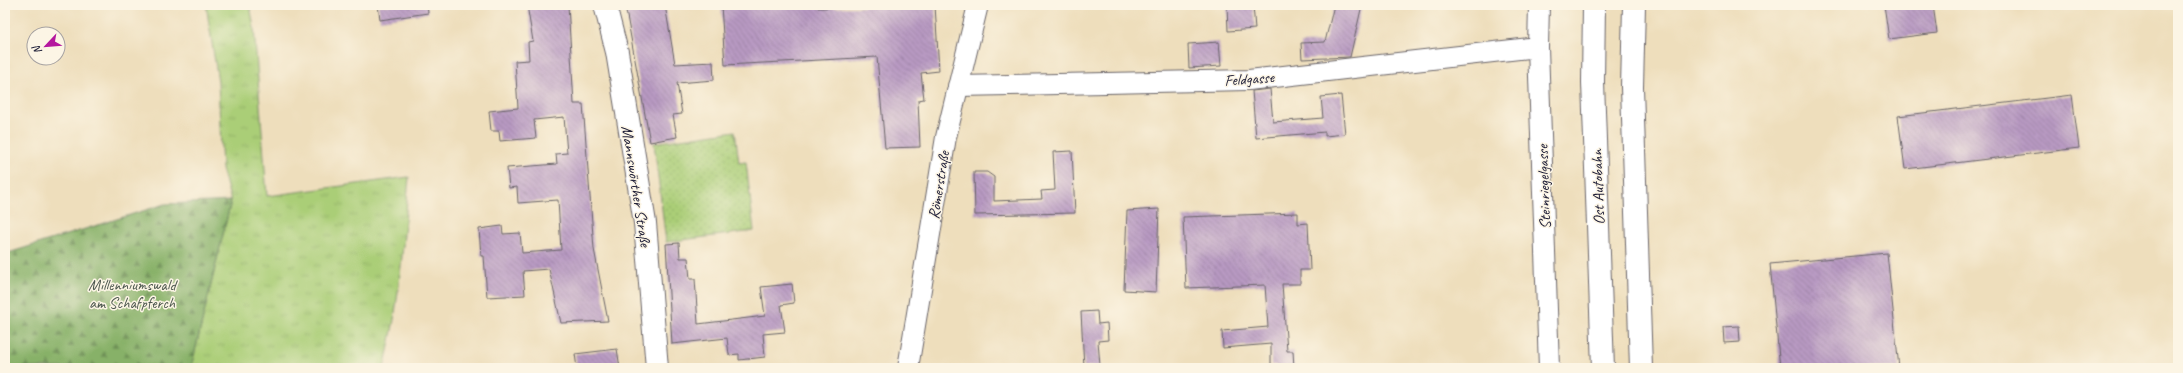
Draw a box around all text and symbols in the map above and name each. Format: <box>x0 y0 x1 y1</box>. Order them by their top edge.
north arrow <box>26 26 66 66</box>
text: N <box>28 42 45 57</box>
street label: Feldgasse <box>1224 67 1276 91</box>
street label: Mannswörther Straße <box>617 124 656 250</box>
street label: Steinriegelgasse <box>1532 143 1555 230</box>
street label: Römerstraße <box>924 148 955 221</box>
street label: Ost Autobahn <box>1587 148 1609 225</box>
park label: Millenniumswald am Schafpferch <box>88 275 178 313</box>

